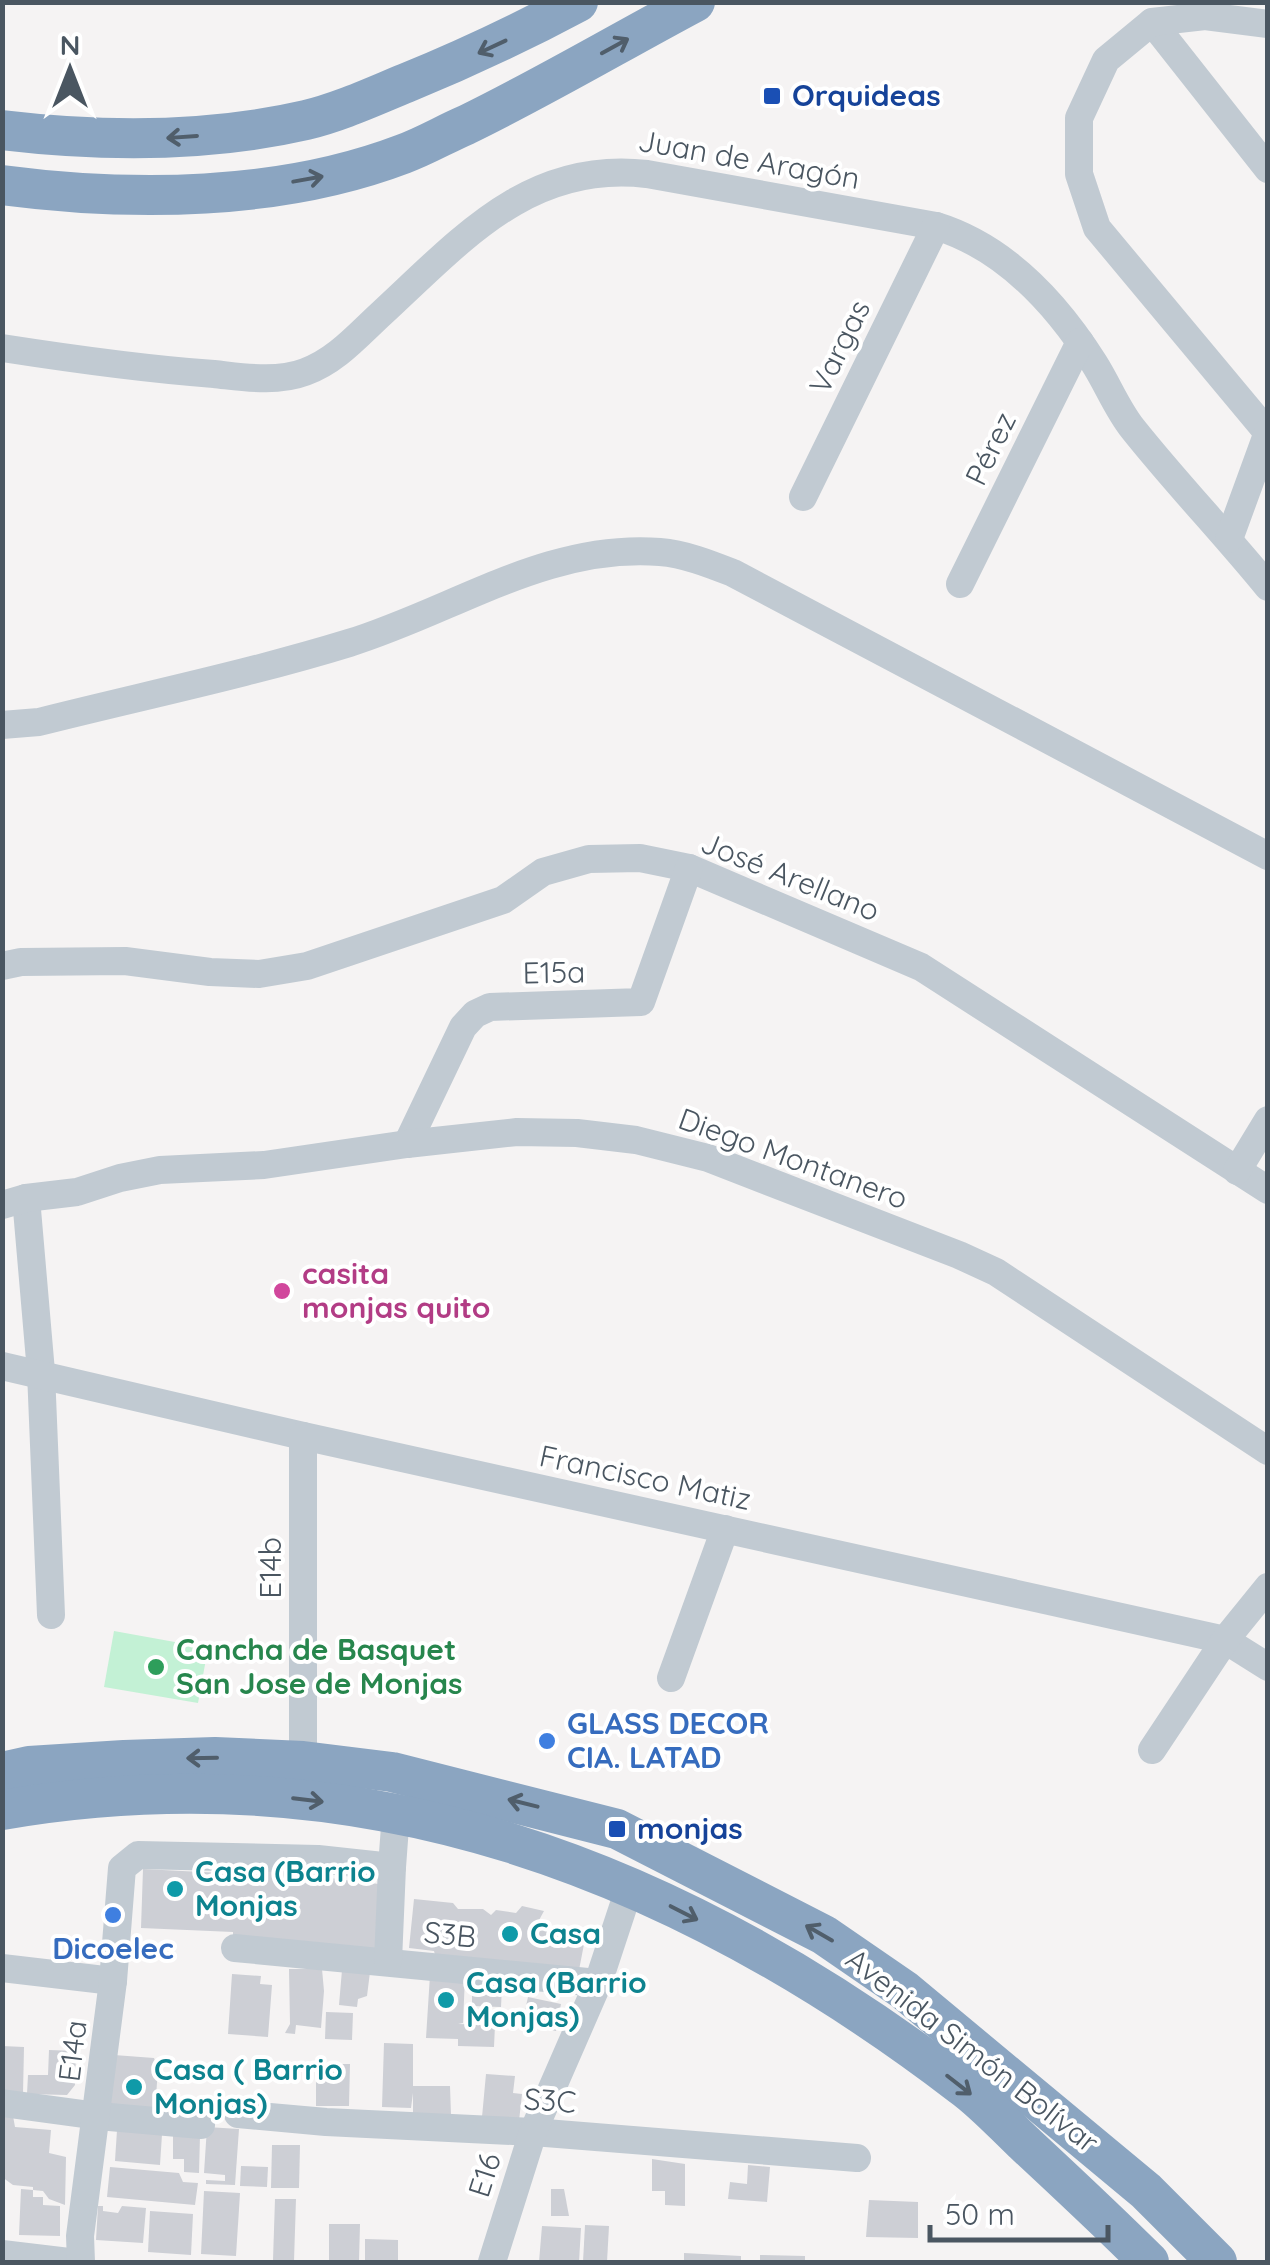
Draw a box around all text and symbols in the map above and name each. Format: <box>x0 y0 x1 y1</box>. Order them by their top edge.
north arrow <box>20 20 120 120</box>
text: N <box>60 27 80 62</box>
one-way arrow <box>599 35 629 55</box>
one-way arrow <box>477 38 507 57</box>
place label: Orquideas <box>792 76 941 114</box>
marker: Orquideas <box>761 85 783 107</box>
street label: Juan de Aragón <box>635 121 863 197</box>
one-way arrow <box>166 128 198 147</box>
one-way arrow <box>292 169 324 188</box>
street label: Vargas <box>800 293 878 400</box>
street label: Pérez <box>956 406 1024 491</box>
street label: José Arellano <box>696 823 885 929</box>
street label: E15a <box>522 952 586 992</box>
street label: Diego Montanero <box>674 1099 913 1217</box>
place label: casita monjas quito <box>302 1254 491 1326</box>
marker: casita monjas quito <box>271 1280 293 1302</box>
street label: Francisco Matiz <box>536 1436 754 1518</box>
street label: E14b <box>251 1537 289 1599</box>
place label: Cancha de Basquet San Jose de Monjas <box>176 1630 463 1702</box>
marker: Cancha de Basquet San Jose de Monjas <box>145 1656 167 1678</box>
place label: GLASS DECOR CIA. LATAD <box>567 1704 769 1776</box>
marker: GLASS DECOR CIA. LATAD <box>536 1730 558 1752</box>
one-way arrow <box>187 1748 219 1767</box>
one-way arrow <box>292 1791 324 1809</box>
one-way arrow <box>508 1793 539 1812</box>
place label: monjas <box>637 1809 743 1847</box>
marker: monjas <box>606 1818 628 1840</box>
place label: Casa (Barrio Monjas <box>195 1852 376 1924</box>
marker: Casa (Barrio Monjas <box>164 1878 186 1900</box>
marker: Dicoelec <box>102 1904 124 1926</box>
one-way arrow <box>669 1904 699 1923</box>
street label: S3B <box>422 1912 478 1956</box>
place label: Casa <box>530 1914 601 1952</box>
marker: Casa <box>499 1923 521 1945</box>
one-way arrow <box>805 1923 834 1943</box>
place label: Dicoelec <box>52 1929 174 1967</box>
street label: Avenida Simón Bolívar <box>839 1940 1107 2161</box>
place label: Casa (Barrio Monjas) <box>466 1963 647 2035</box>
marker: Casa (Barrio Monjas) <box>435 1989 457 2011</box>
street label: E14a <box>49 2018 95 2084</box>
place label: Casa ( Barrio Monjas) <box>154 2050 343 2122</box>
one-way arrow <box>945 2074 972 2095</box>
marker: Casa ( Barrio Monjas) <box>123 2076 145 2098</box>
street label: S3C <box>523 2079 577 2121</box>
street label: E16 <box>459 2148 509 2202</box>
scale bar <box>930 2180 1108 2242</box>
text: 50 m <box>945 2195 1015 2233</box>

